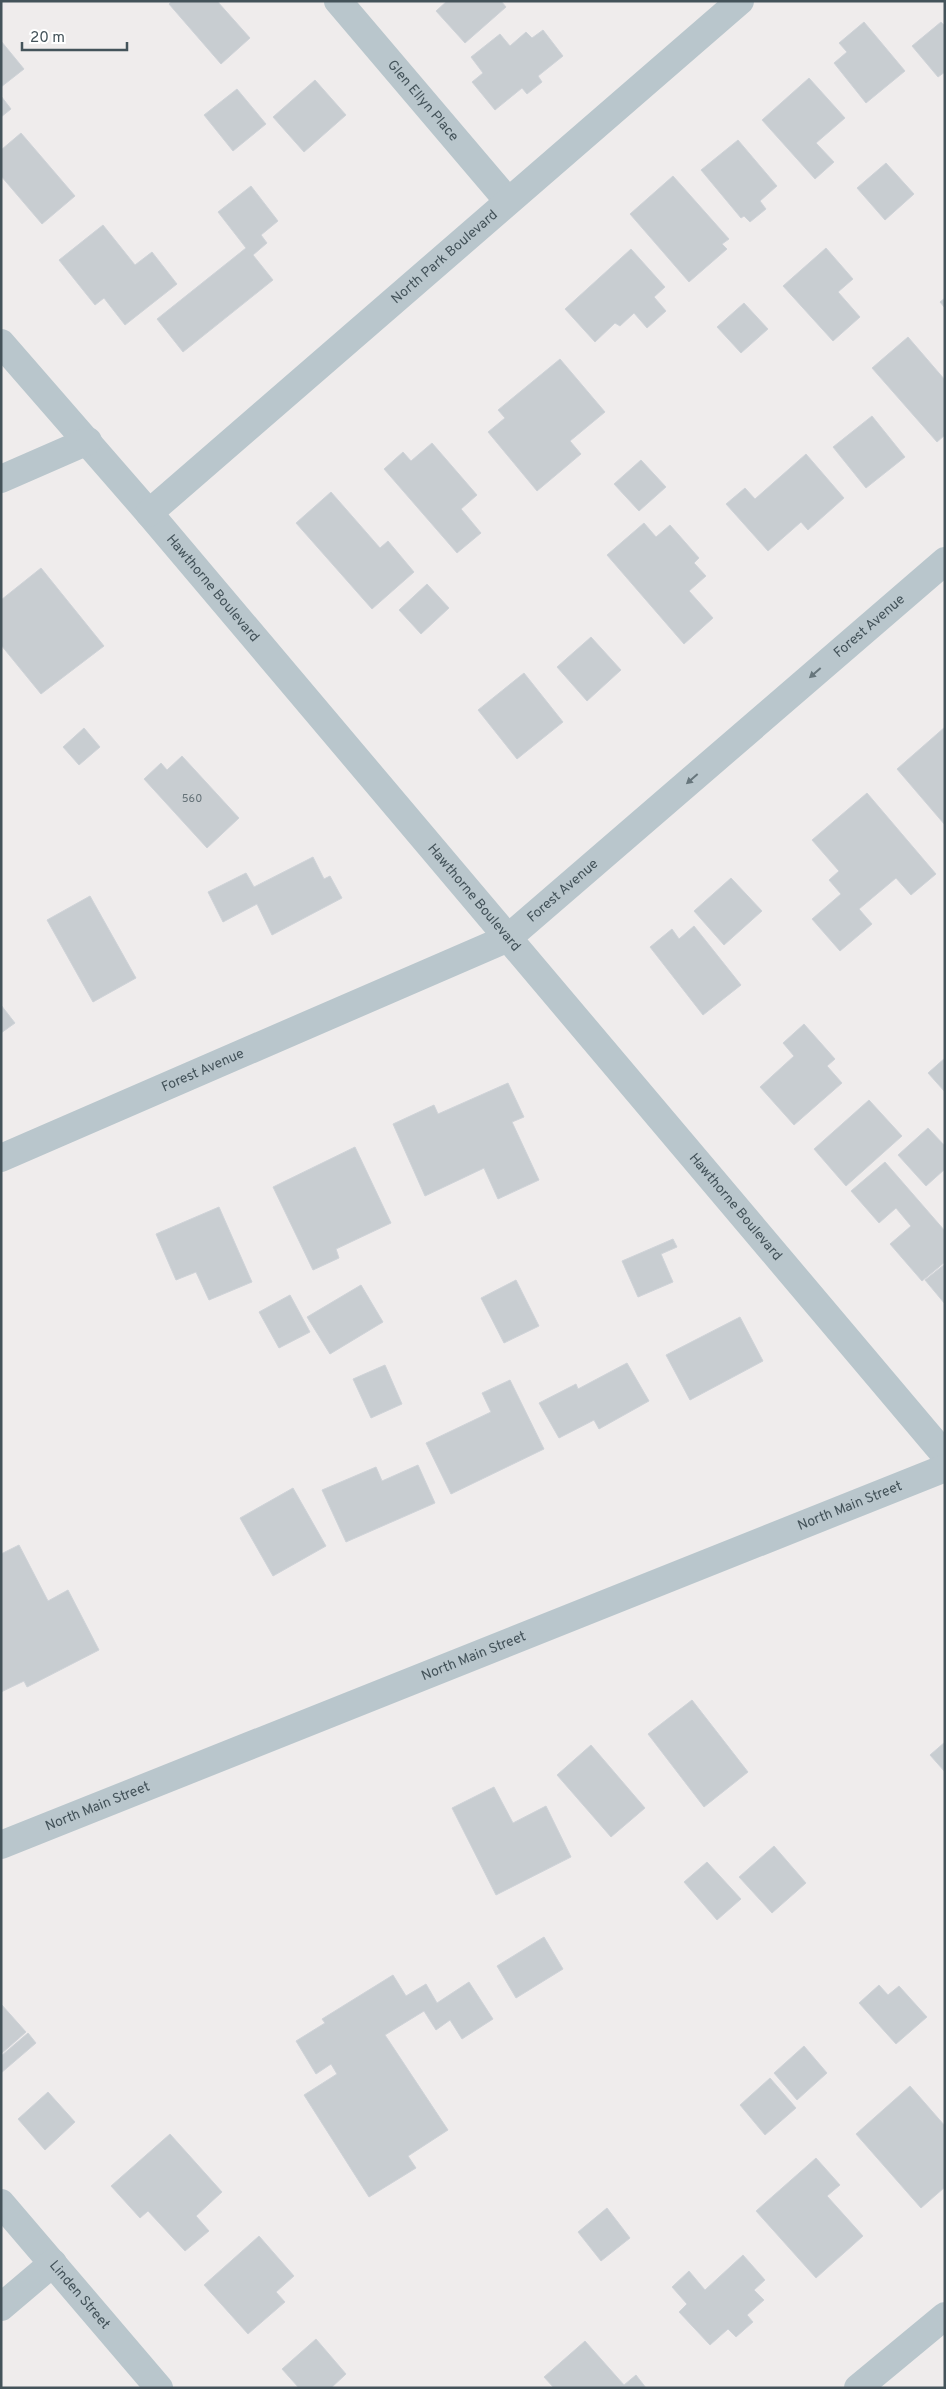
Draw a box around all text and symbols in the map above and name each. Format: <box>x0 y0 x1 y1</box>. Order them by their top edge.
scale bar <box>22 20 128 52</box>
text: 20 m <box>30 29 65 48</box>
street label: Glen Ellyn Place <box>384 57 462 145</box>
street label: North Park Boulevard <box>388 206 501 308</box>
street label: Hawthorne Boulevard <box>162 531 263 645</box>
street label: Forest Avenue <box>830 591 908 661</box>
one-way arrow <box>810 667 822 679</box>
one-way arrow <box>686 774 699 785</box>
house number: 560 <box>182 792 202 806</box>
street label: Hawthorne Boulevard <box>424 840 524 955</box>
street label: Forest Avenue <box>524 855 602 926</box>
street label: Forest Avenue <box>159 1045 247 1096</box>
street label: Hawthorne Boulevard <box>685 1150 786 1264</box>
street label: North Main Street <box>795 1478 905 1535</box>
street label: North Main Street <box>419 1628 528 1685</box>
street label: North Main Street <box>43 1778 152 1835</box>
street label: Linden Street <box>46 2257 114 2333</box>

